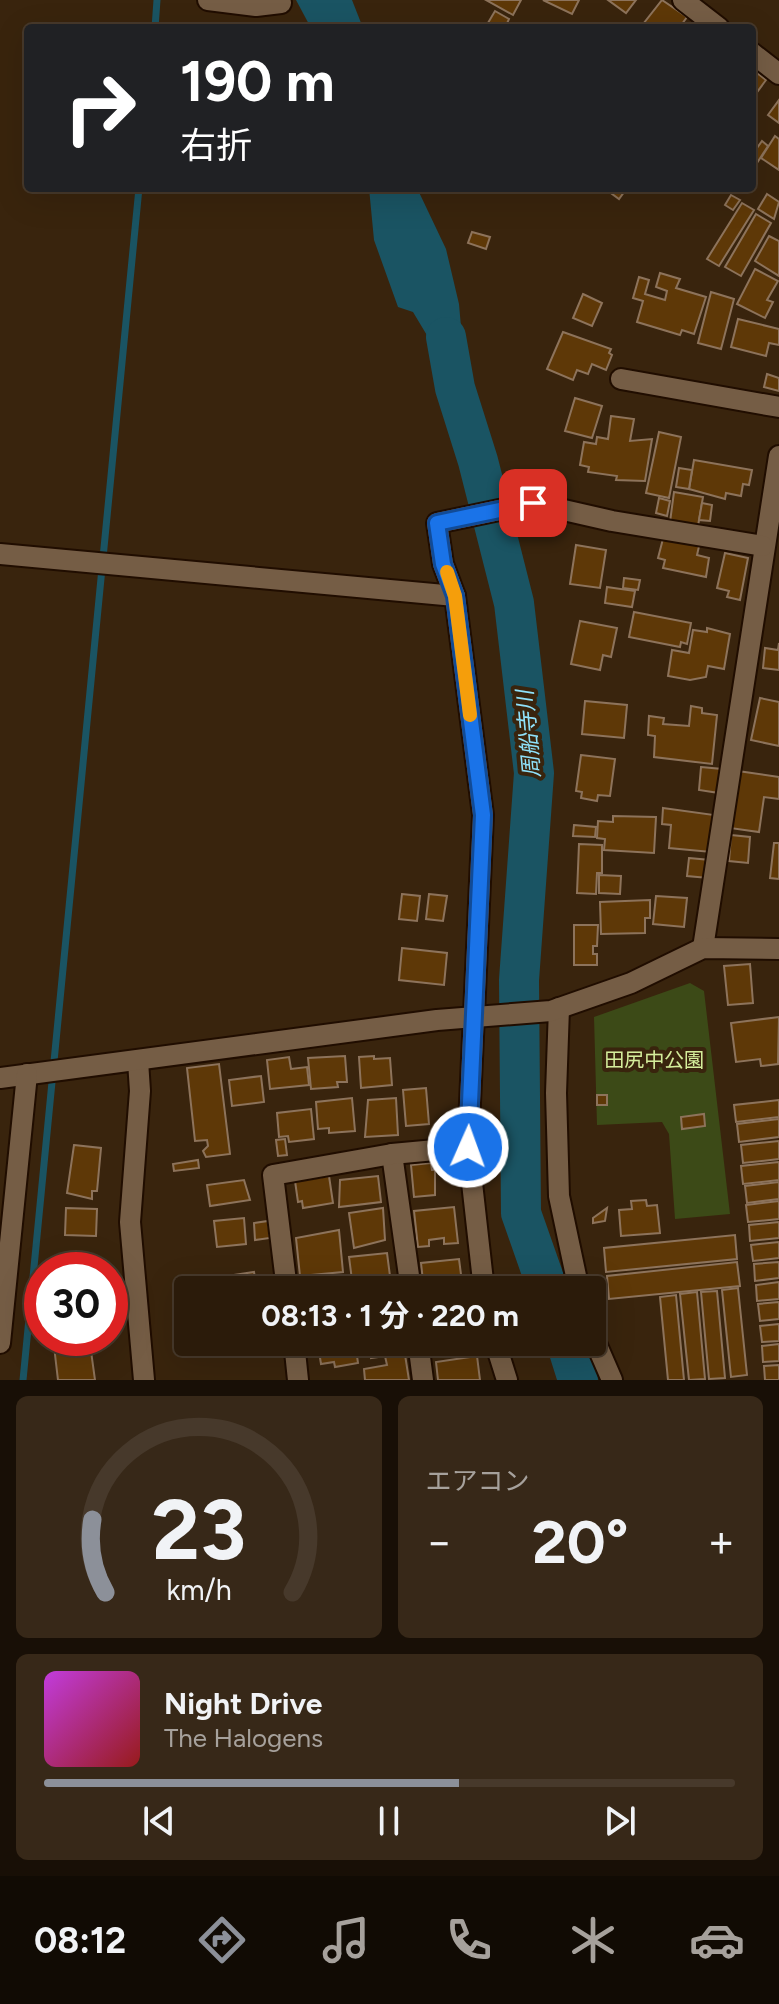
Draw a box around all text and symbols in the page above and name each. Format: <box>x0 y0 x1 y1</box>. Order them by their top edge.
text: 190 m <box>180 48 335 115</box>
icon: right <box>48 56 152 160</box>
text: 右折 <box>180 124 252 167</box>
pin <box>499 469 567 537</box>
icon: arrive <box>511 481 555 525</box>
water label: 周船寺川 <box>511 687 546 779</box>
park label: 田尻中公園 <box>604 1048 704 1072</box>
position arrow <box>426 1105 510 1189</box>
speed limit sign: 30 <box>24 1252 128 1356</box>
text: 08:13 · 1 分 · 220 m <box>261 1297 519 1334</box>
text: エアコン <box>426 1465 530 1497</box>
text: 23 <box>152 1480 246 1580</box>
text: 20° <box>532 1506 628 1578</box>
text: − <box>426 1515 453 1568</box>
text: + <box>708 1515 735 1568</box>
text: km/h <box>166 1573 231 1607</box>
text: Night Drive <box>164 1685 322 1722</box>
text: The Halogens <box>164 1722 323 1754</box>
icon: previous <box>137 1799 181 1843</box>
icon: pause <box>367 1799 411 1843</box>
icon: next <box>598 1799 642 1843</box>
icon: directions <box>194 1912 250 1968</box>
icon: music <box>318 1912 374 1968</box>
icon: phone <box>441 1912 497 1968</box>
icon: climate <box>565 1912 621 1968</box>
icon: car <box>689 1912 745 1968</box>
text: 08:12 <box>34 1919 126 1962</box>

